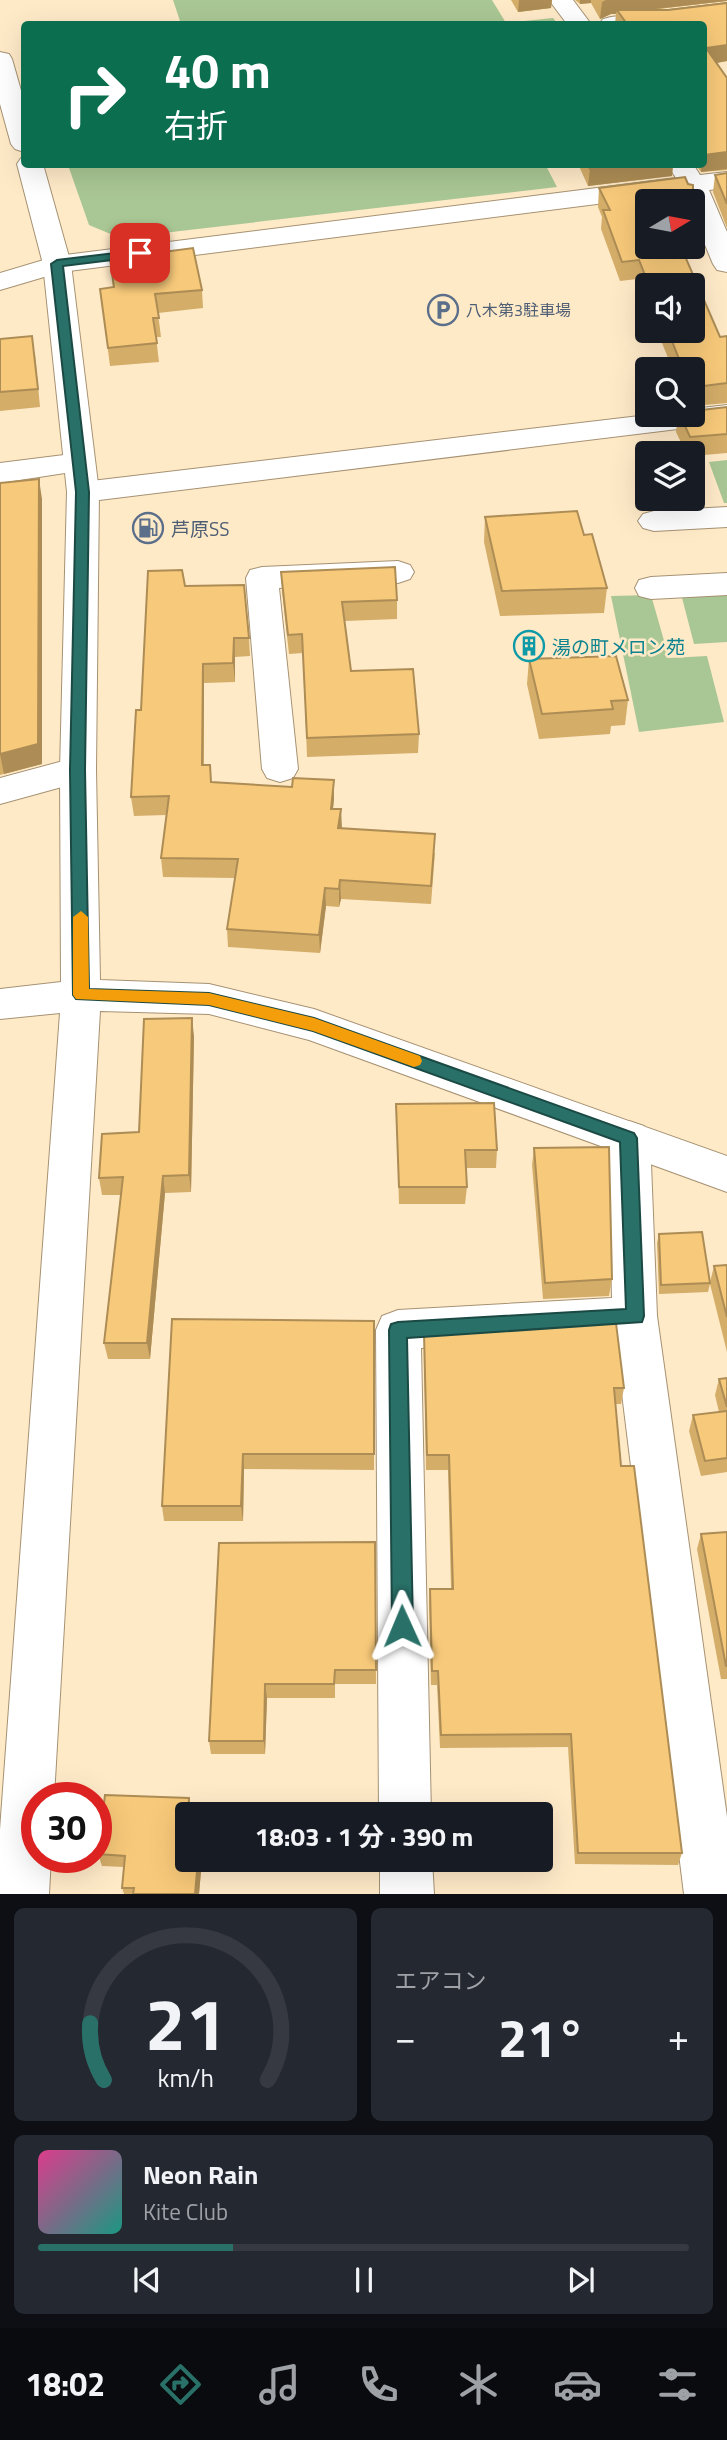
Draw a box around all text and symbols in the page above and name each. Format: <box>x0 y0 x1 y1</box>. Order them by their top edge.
text: 40 m <box>164 32 271 107</box>
icon: right <box>49 49 140 140</box>
text: 右折 <box>164 101 228 149</box>
north arrow <box>635 189 705 259</box>
map controls <box>635 189 705 511</box>
pin <box>110 223 170 283</box>
icon: arrive <box>121 234 159 272</box>
button: sound <box>635 273 705 343</box>
parking icon: 八木第3駐車場 <box>426 293 460 327</box>
place label: 八木第3駐車場 <box>466 298 571 322</box>
button: search <box>635 357 705 427</box>
button: layers <box>635 441 705 511</box>
fuel station icon: 芦原SS <box>131 511 165 545</box>
place label: 芦原SS <box>171 514 230 543</box>
building icon: 湯の町メロン苑 <box>512 629 546 663</box>
place label: 湯の町メロン苑 <box>552 632 685 661</box>
position arrow <box>365 1589 439 1663</box>
speed limit sign: 30 <box>21 1782 112 1873</box>
text: 18:03 · 1 分 · 390 m <box>255 1817 473 1856</box>
text: エアコン <box>395 1963 487 1998</box>
text: 21 <box>144 1969 226 2079</box>
text: 21° <box>498 1998 585 2077</box>
text: − <box>395 2008 416 2066</box>
text: + <box>668 2008 689 2066</box>
text: km/h <box>157 2059 214 2097</box>
text: Neon Rain <box>143 2155 258 2194</box>
text: Kite Club <box>143 2194 228 2229</box>
icon: previous <box>128 2261 166 2299</box>
icon: pause <box>345 2261 383 2299</box>
icon: next <box>562 2261 600 2299</box>
text: 18:02 <box>25 2360 105 2408</box>
icon: directions <box>156 2360 205 2409</box>
icon: music <box>255 2360 304 2409</box>
icon: phone <box>354 2360 403 2409</box>
icon: climate <box>454 2360 503 2409</box>
icon: car <box>553 2360 602 2409</box>
icon: filters <box>653 2360 702 2409</box>

